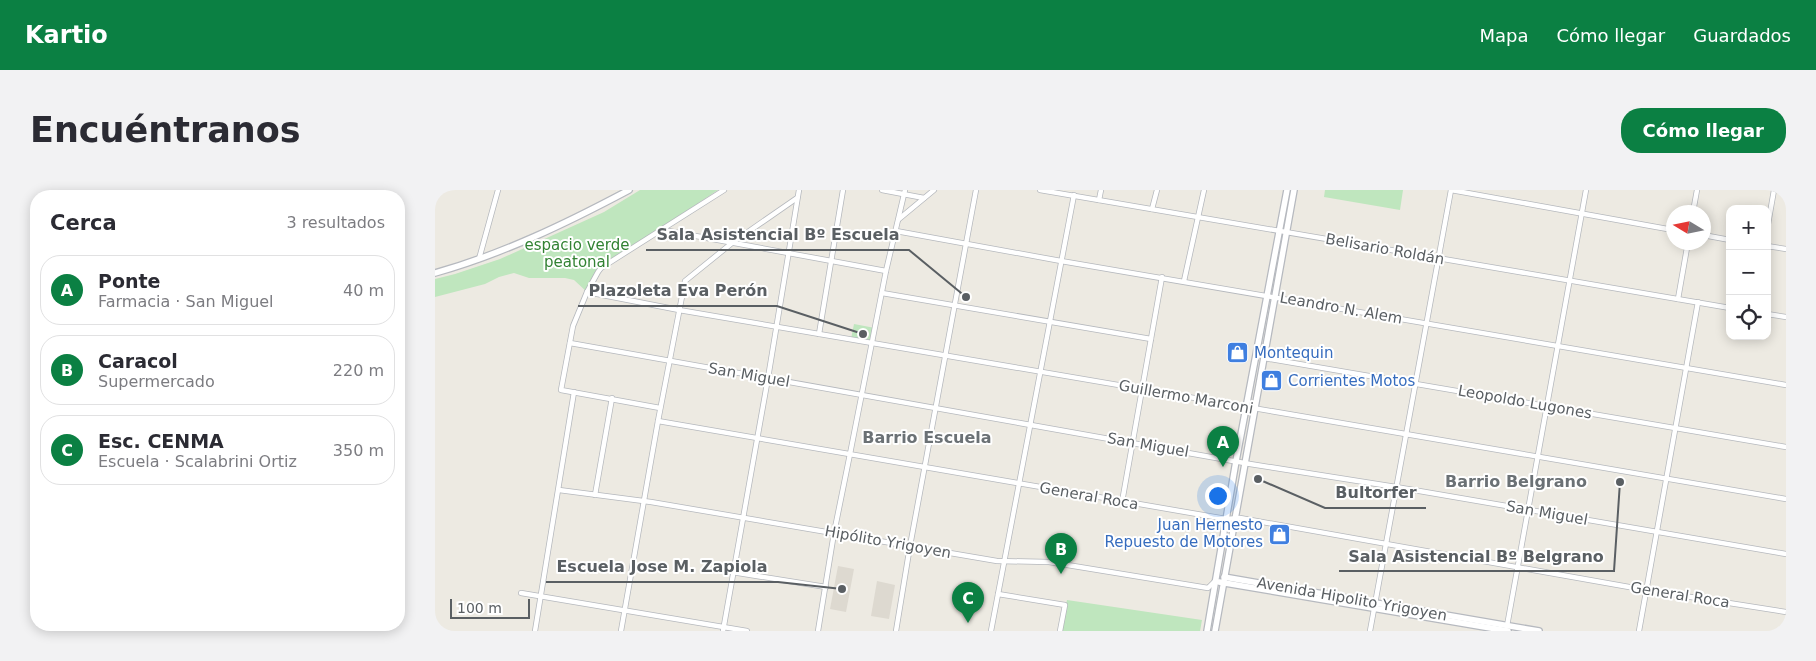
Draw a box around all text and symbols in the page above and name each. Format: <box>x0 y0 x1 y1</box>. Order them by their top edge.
text: Kartio <box>25 21 108 49</box>
text: Mapa <box>1479 25 1528 46</box>
text: Cómo llegar <box>1556 25 1665 46</box>
text: Guardados <box>1693 25 1791 46</box>
button: Cómo llegar <box>1621 108 1786 153</box>
text: Encuéntranos <box>30 110 301 150</box>
north arrow <box>1666 205 1711 250</box>
map controls <box>1726 205 1771 340</box>
button: + <box>1726 205 1771 250</box>
text: Cerca <box>50 211 117 235</box>
text: 3 resultados <box>286 213 385 232</box>
callout: Sala Asistencial Bº Escuela <box>646 219 909 250</box>
text: Sala Asistencial Bº Escuela <box>656 225 900 244</box>
street label: Belisario Roldán <box>1324 230 1446 268</box>
park label: espacio verde peatonal <box>525 236 629 271</box>
button: − <box>1726 250 1771 295</box>
text: Ponte <box>98 270 160 292</box>
callout: Plazoleta Eva Perón <box>578 275 777 306</box>
text: A <box>61 281 73 300</box>
text: 40 m <box>343 281 384 300</box>
text: Plazoleta Eva Perón <box>588 281 768 300</box>
street label: Leandro N. Alem <box>1278 288 1404 328</box>
text: Farmacia · San Miguel <box>98 292 274 311</box>
button: locate <box>1726 295 1771 340</box>
shop icon: Montequin <box>1226 341 1250 365</box>
place label: Montequin <box>1254 344 1333 362</box>
text: Caracol <box>98 350 178 372</box>
street label: San Miguel <box>707 359 791 391</box>
text: B <box>61 361 73 380</box>
text: 220 m <box>333 361 384 380</box>
shop icon: Corrientes Motos <box>1260 369 1284 393</box>
text: Supermercado <box>98 372 215 391</box>
place label: Corrientes Motos <box>1288 372 1415 390</box>
street label: Guillermo Marconi <box>1117 376 1255 418</box>
street label: Leopoldo Lugones <box>1457 381 1594 423</box>
pin: A <box>1207 426 1239 467</box>
district label: Barrio Escuela <box>862 428 992 447</box>
street label: San Miguel <box>1106 429 1190 461</box>
text: Esc. CENMA <box>98 430 224 452</box>
text: C <box>61 441 73 460</box>
text: 350 m <box>333 441 384 460</box>
text: Escuela · Scalabrini Ortiz <box>98 452 297 471</box>
district label: Barrio Belgrano <box>1445 472 1587 491</box>
callout: Bultorfer <box>1325 477 1426 508</box>
street label: General Roca <box>1038 478 1140 514</box>
your location <box>1205 483 1231 509</box>
text: Bultorfer <box>1335 483 1417 502</box>
street label: San Miguel <box>1505 497 1589 529</box>
place label: Juan Hernesto Repuesto de Motores <box>1105 516 1263 551</box>
street label: Hipólito Yrigoyen <box>823 522 953 562</box>
shop icon: Juan Hernesto Repuesto de Motores <box>1267 522 1291 546</box>
pin: B <box>1045 533 1077 574</box>
callout: Sala Asistencial Bº Belgrano <box>1339 540 1614 571</box>
text: Sala Asistencial Bº Belgrano <box>1348 547 1604 566</box>
callout: Escuela Jose M. Zapiola <box>546 551 778 582</box>
text: Escuela Jose M. Zapiola <box>556 557 768 576</box>
street label: Avenida Hipolito Yrigoyen <box>1256 573 1448 625</box>
street label: General Roca <box>1629 578 1731 612</box>
pin: C <box>952 582 984 623</box>
scale bar <box>450 596 530 619</box>
text: 100 m <box>457 600 502 616</box>

